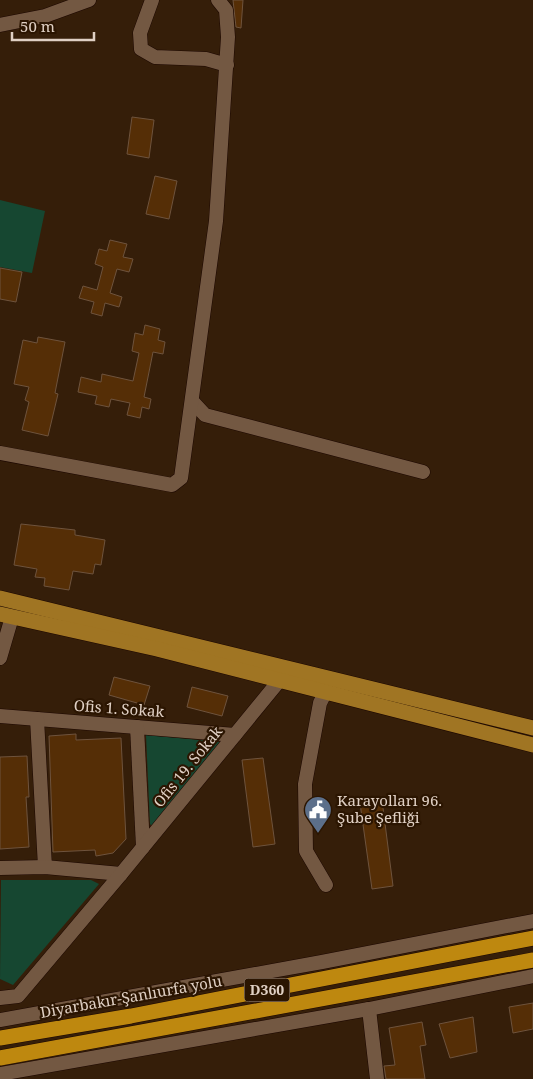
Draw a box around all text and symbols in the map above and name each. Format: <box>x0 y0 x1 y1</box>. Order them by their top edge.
scale bar <box>12 10 95 42</box>
text: 50 m <box>20 16 55 36</box>
street label: Ofis 1. Sokak <box>73 695 165 721</box>
street label: Ofis 19. Sokak <box>148 721 226 811</box>
place label: Karayolları 96. Şube Şefliği <box>337 790 442 827</box>
public building icon: Karayolları 96. Şube Şefliği <box>303 795 333 834</box>
street label: Diyarbakır-Şanlıurfa yolu <box>38 970 224 1022</box>
road number: D360 <box>244 978 290 1002</box>

